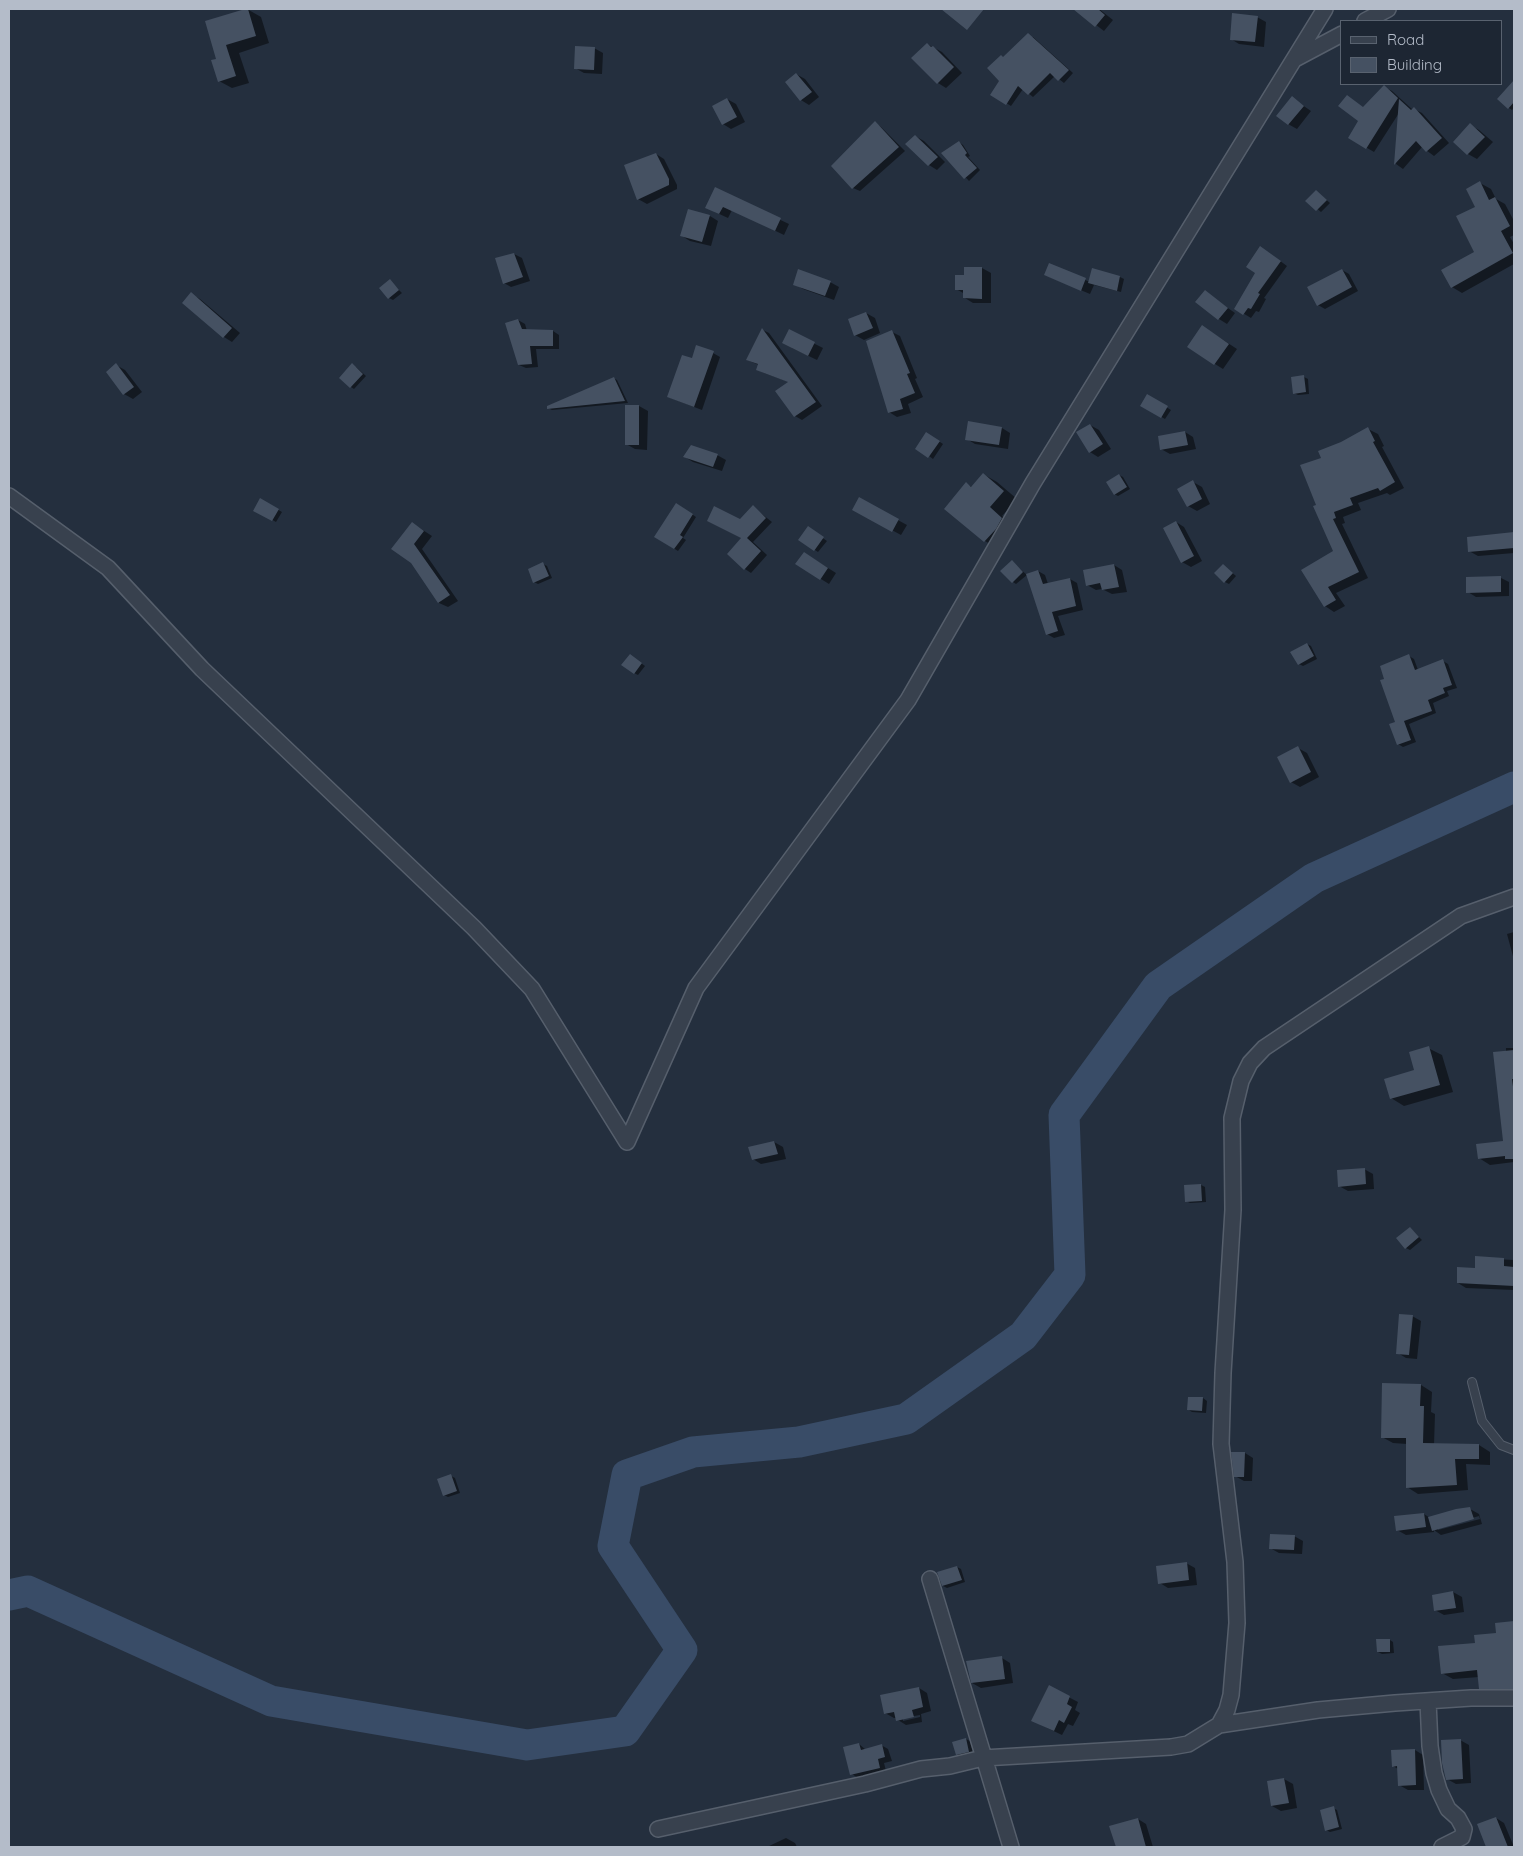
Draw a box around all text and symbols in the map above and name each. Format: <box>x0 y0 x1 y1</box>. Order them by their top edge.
legend <box>1340 20 1503 85</box>
text: Road <box>1387 30 1424 49</box>
text: Building <box>1387 55 1442 74</box>

